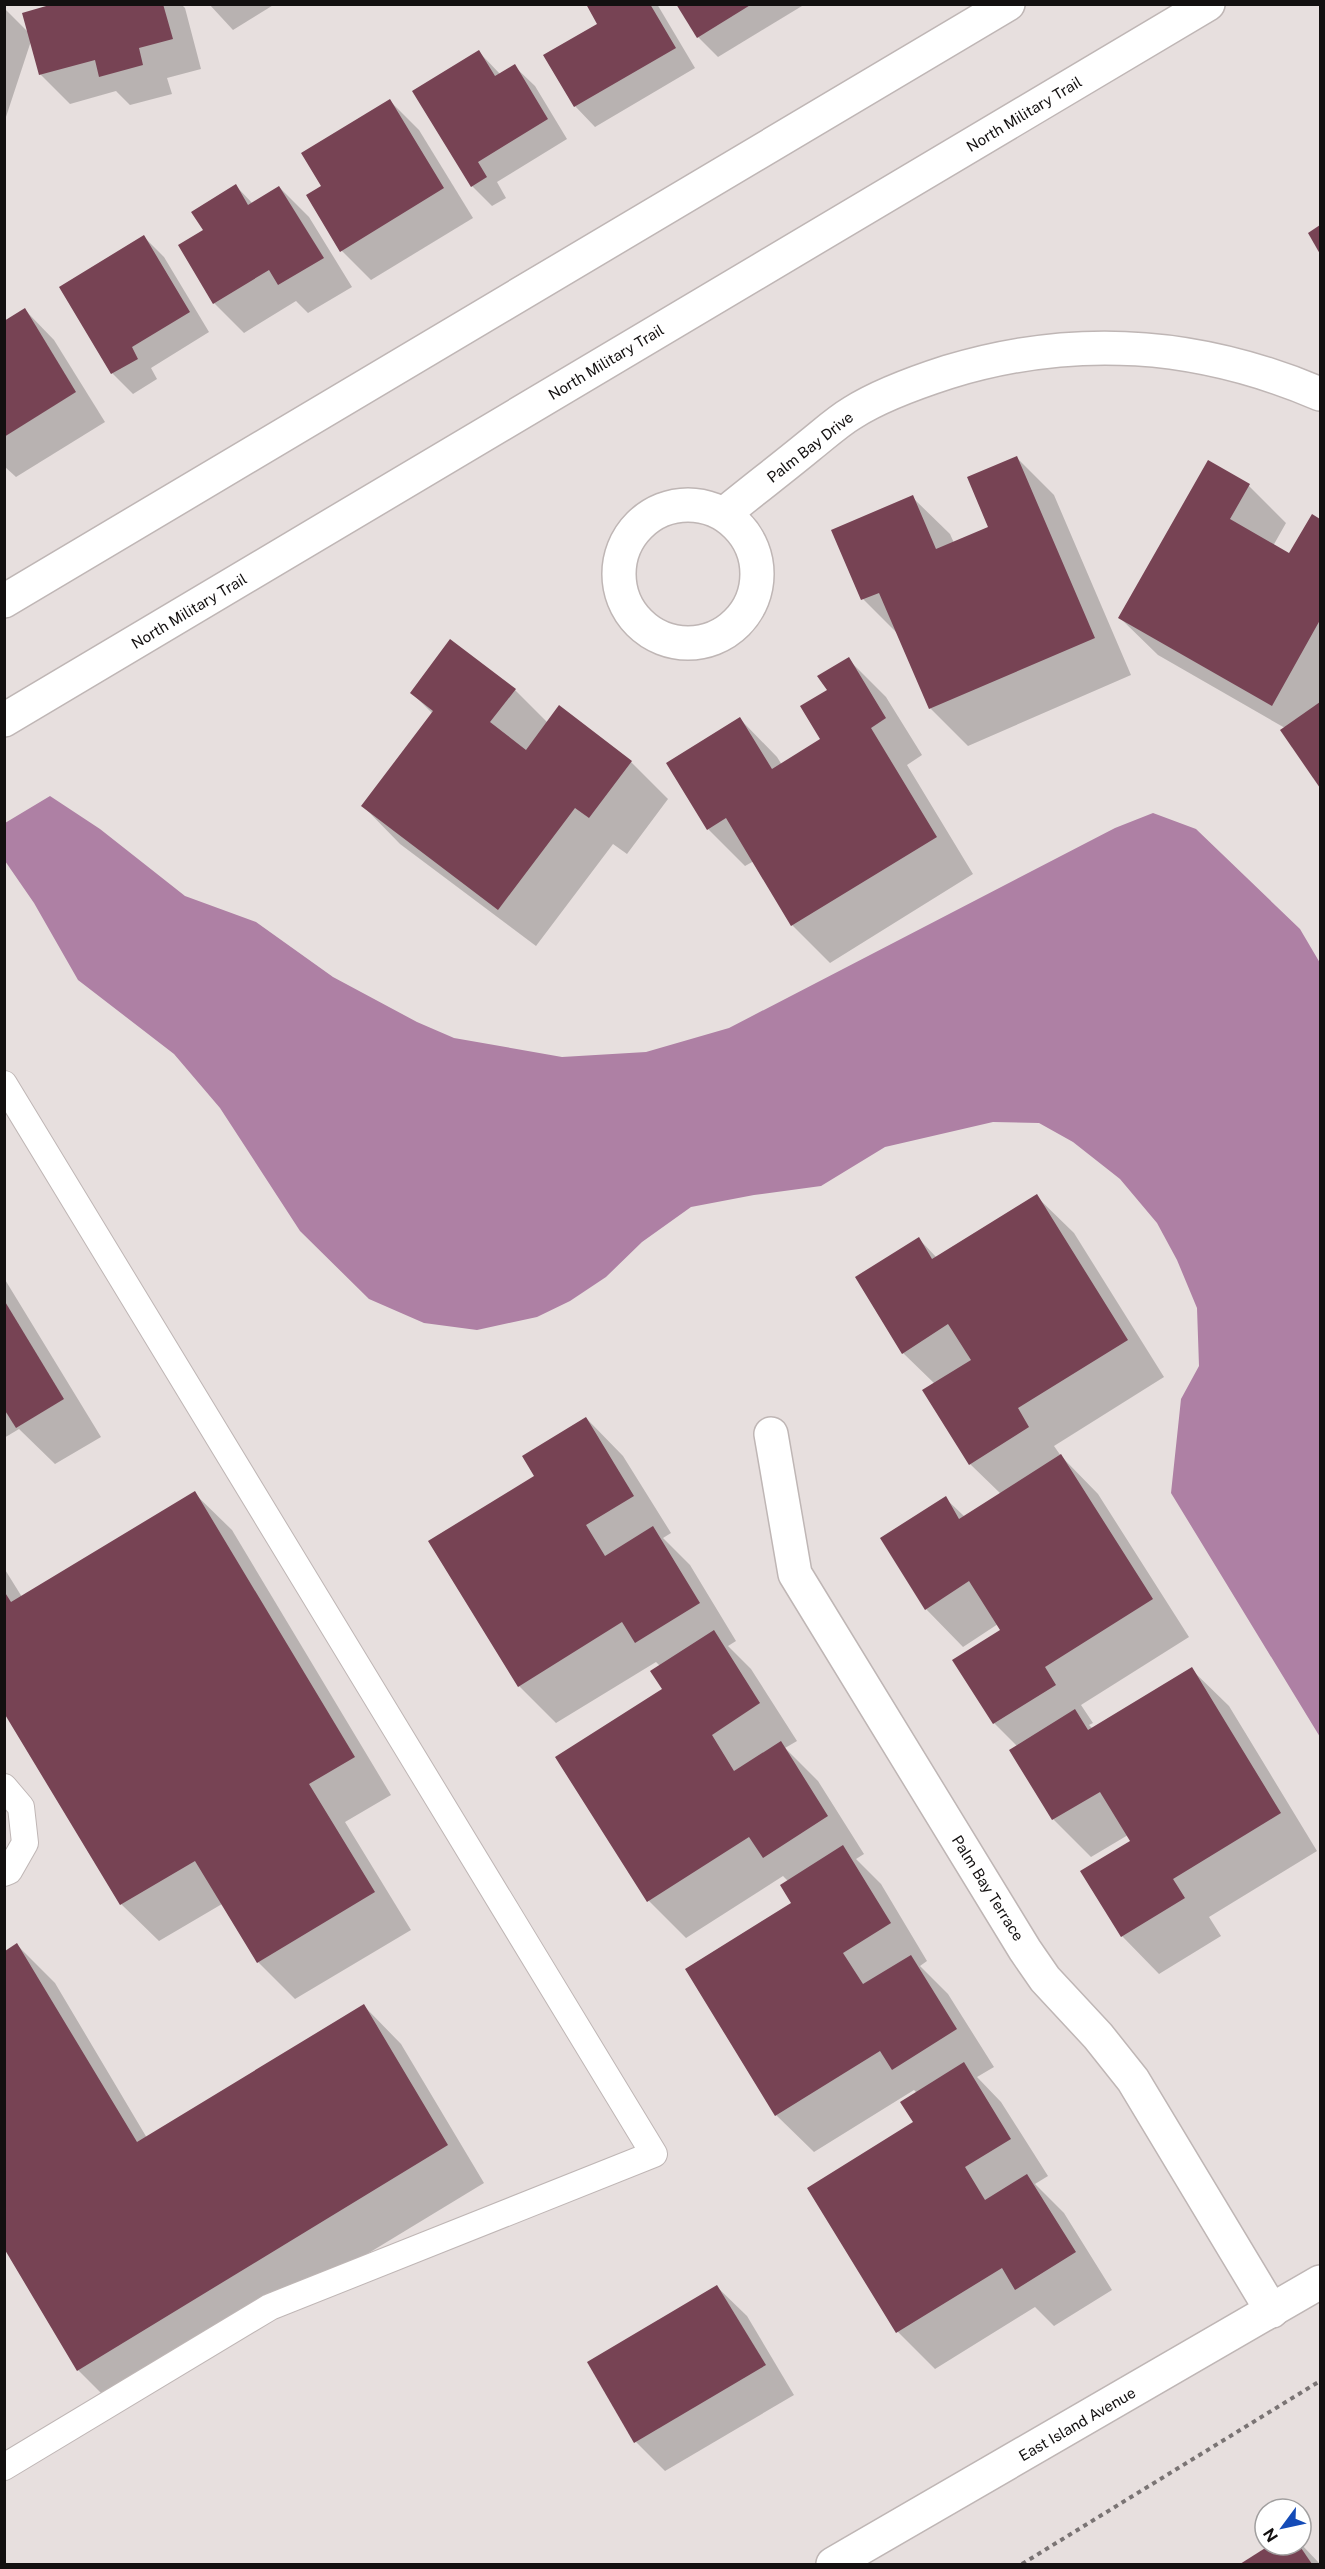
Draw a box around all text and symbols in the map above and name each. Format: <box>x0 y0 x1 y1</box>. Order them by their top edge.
street label: North Military Trail <box>963 73 1085 155</box>
street label: North Military Trail <box>545 321 667 403</box>
street label: Palm Bay Drive <box>764 408 856 486</box>
street label: North Military Trail <box>128 570 250 652</box>
street label: Palm Bay Terrace <box>949 1832 1027 1944</box>
street label: East Island Avenue <box>1016 2384 1138 2464</box>
north arrow <box>1253 2497 1313 2557</box>
text: N <box>1259 2524 1282 2545</box>

